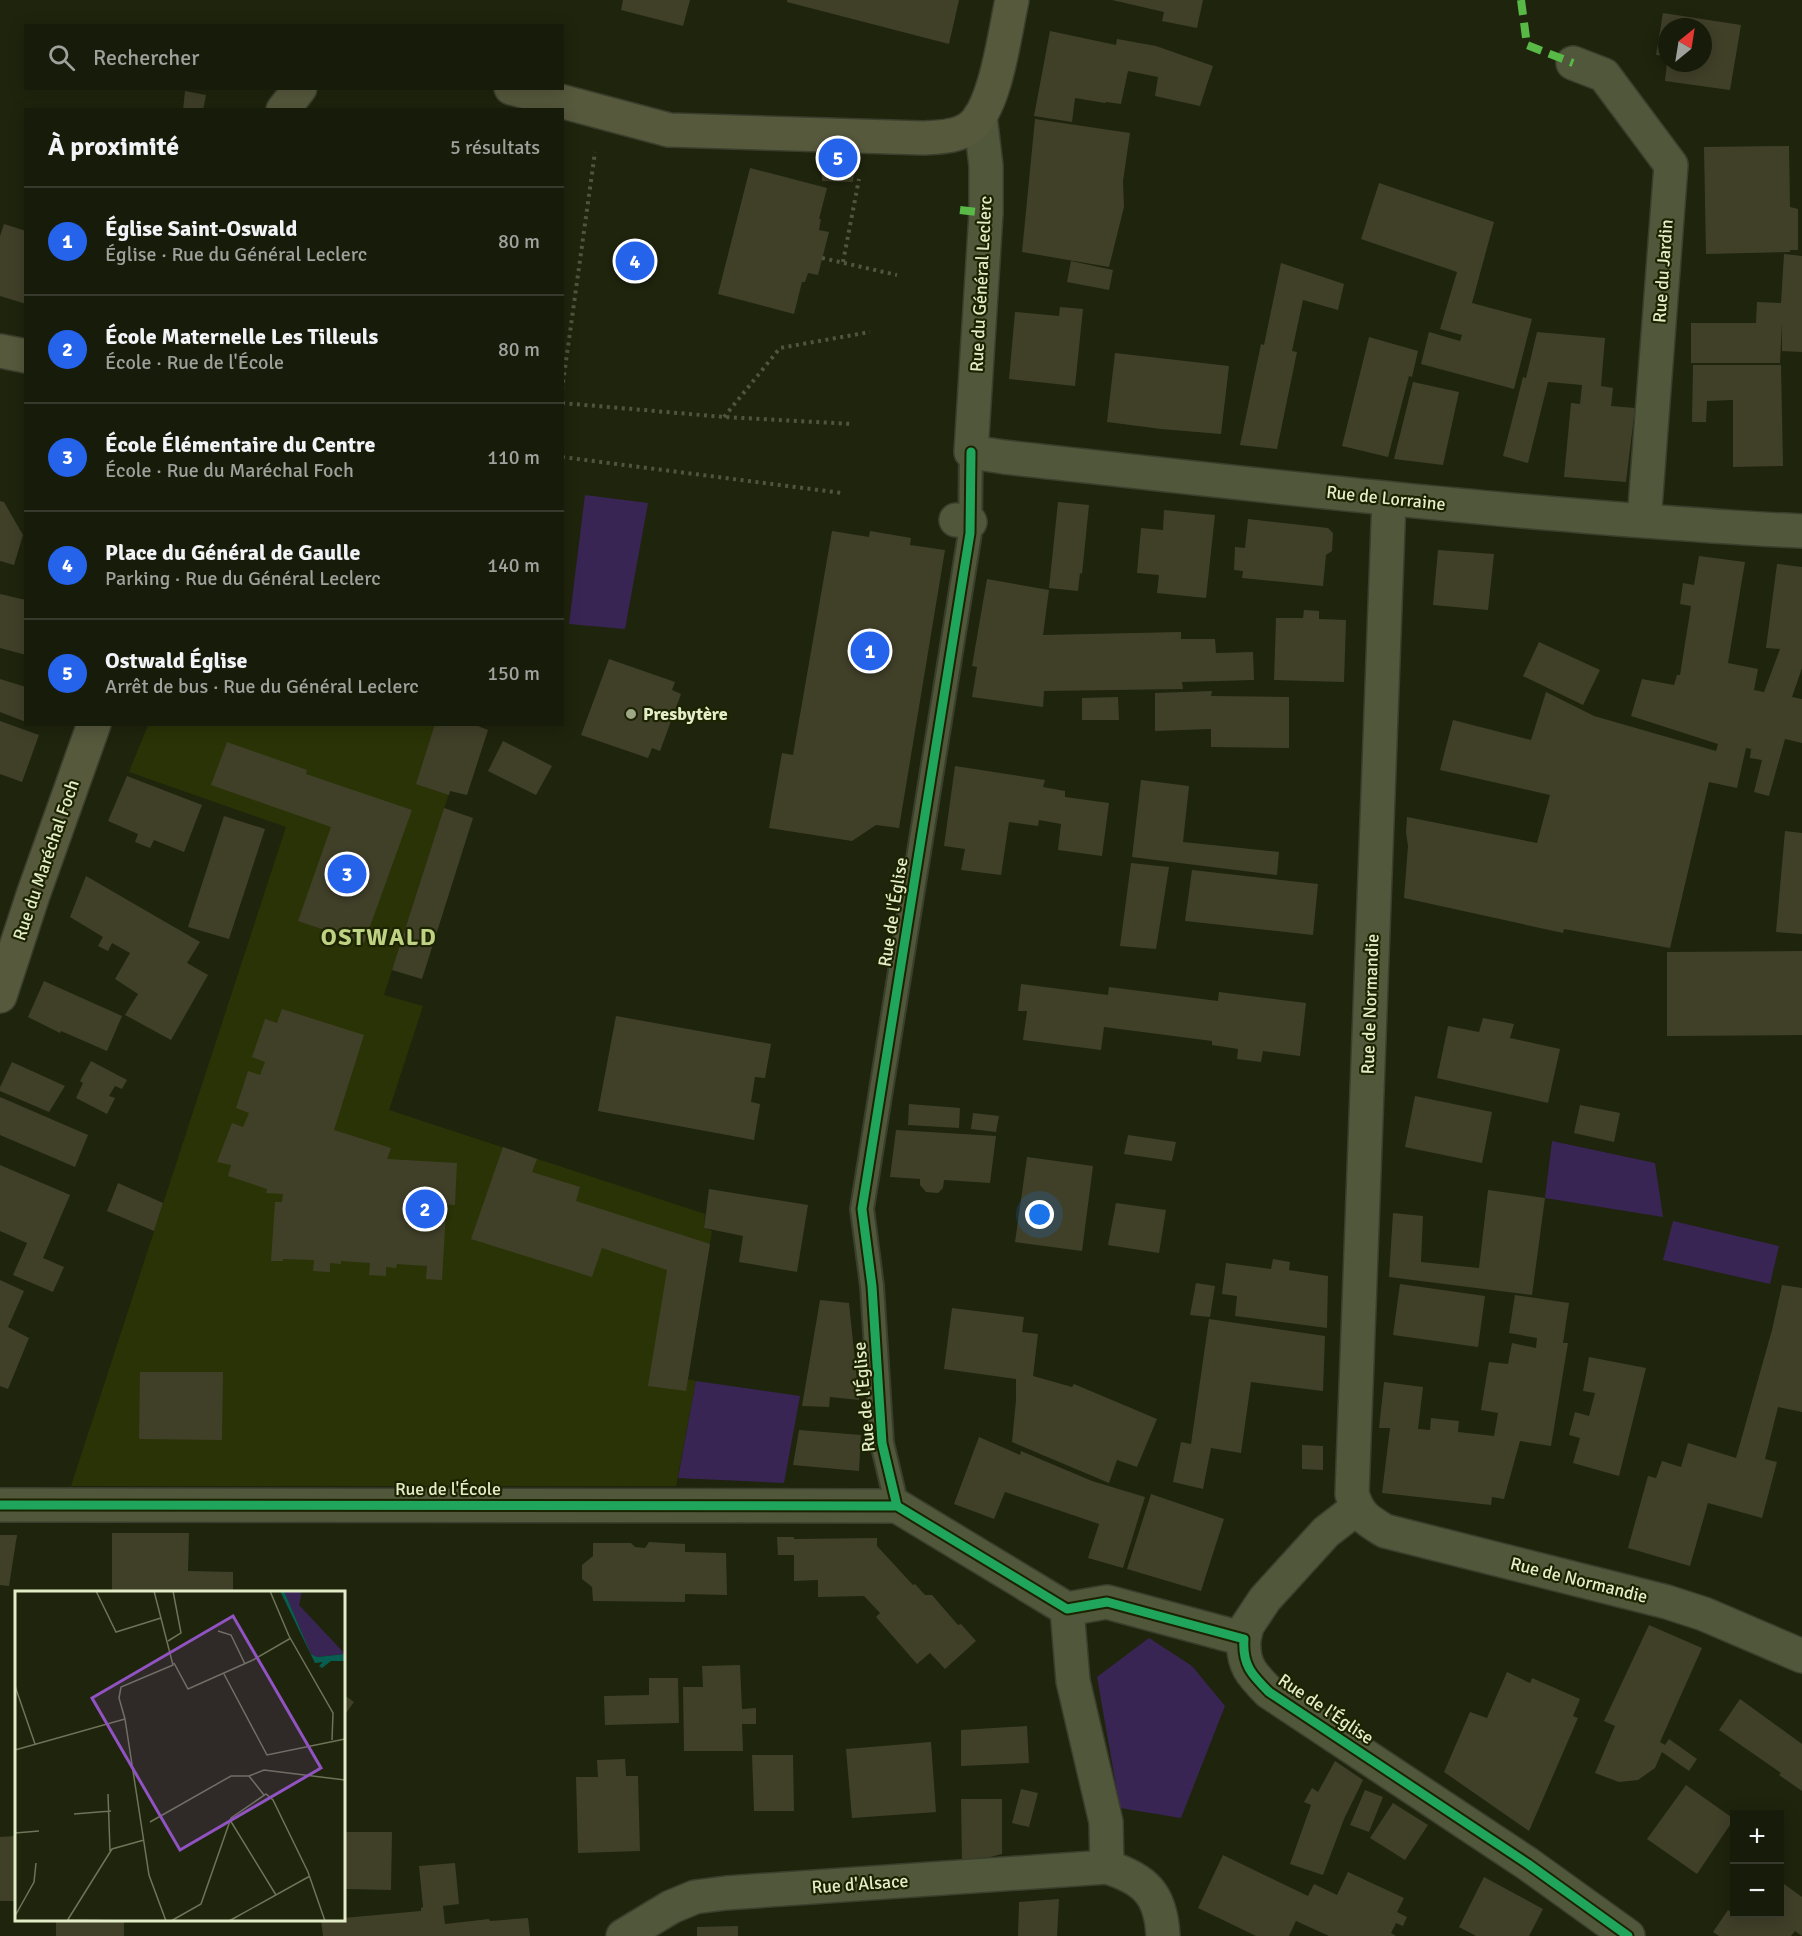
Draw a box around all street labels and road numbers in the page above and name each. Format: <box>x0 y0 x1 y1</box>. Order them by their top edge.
street label: Rue du Général Leclerc <box>965 195 997 373</box>
street label: Rue du Jardin <box>1648 218 1678 324</box>
street label: Rue de Lorraine <box>1325 481 1447 515</box>
street label: Rue du Maréchal Foch <box>8 777 84 943</box>
street label: Rue de l'Église <box>873 856 913 968</box>
street label: Rue de Normandie <box>1357 933 1383 1075</box>
street label: Rue de l'Église <box>848 1341 880 1453</box>
street label: Rue de l'École <box>395 1478 501 1500</box>
street label: Rue de Normandie <box>1508 1552 1650 1608</box>
street label: Rue de l'Église <box>1274 1669 1378 1749</box>
street label: Rue d'Alsace <box>811 1870 909 1898</box>

